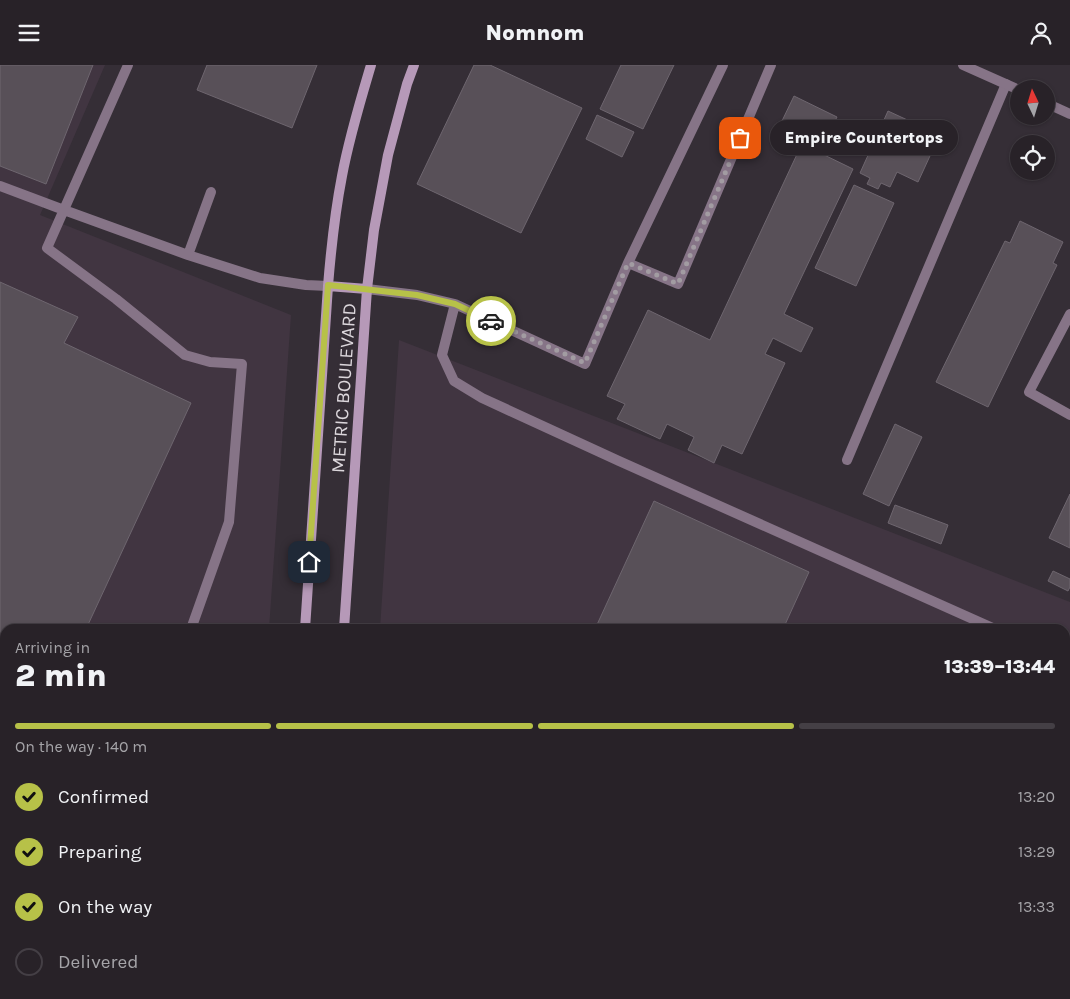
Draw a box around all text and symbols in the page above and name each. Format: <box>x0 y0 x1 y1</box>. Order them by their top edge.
icon: menu <box>15 19 43 47</box>
icon: person <box>1027 19 1055 47</box>
text: Nomnom <box>486 20 584 46</box>
north arrow <box>1010 80 1055 125</box>
map controls <box>1010 80 1055 180</box>
pin <box>719 117 761 159</box>
callout: Empire Countertops <box>770 121 958 155</box>
icon: bag <box>726 124 754 152</box>
text: Empire Countertops <box>785 128 943 147</box>
button: locate <box>1010 135 1055 180</box>
courier <box>466 296 516 346</box>
street label: METRIC BOULEVARD <box>327 302 361 474</box>
icon: car <box>477 307 505 335</box>
pin <box>288 541 330 583</box>
icon: home <box>295 548 323 576</box>
text: Arriving in <box>15 638 90 657</box>
text: 13:39–13:44 <box>944 656 1055 678</box>
text: 2 min <box>15 657 107 694</box>
text: On the way · 140 m <box>15 737 147 756</box>
icon: check <box>15 783 43 811</box>
text: Confirmed <box>58 786 149 808</box>
text: 13:20 <box>1018 787 1055 806</box>
icon: check <box>15 838 43 866</box>
text: Preparing <box>58 841 141 863</box>
text: 13:29 <box>1018 842 1055 861</box>
icon: check <box>15 893 43 921</box>
text: On the way <box>58 896 152 918</box>
text: 13:33 <box>1018 897 1055 916</box>
text: Delivered <box>58 951 138 973</box>

